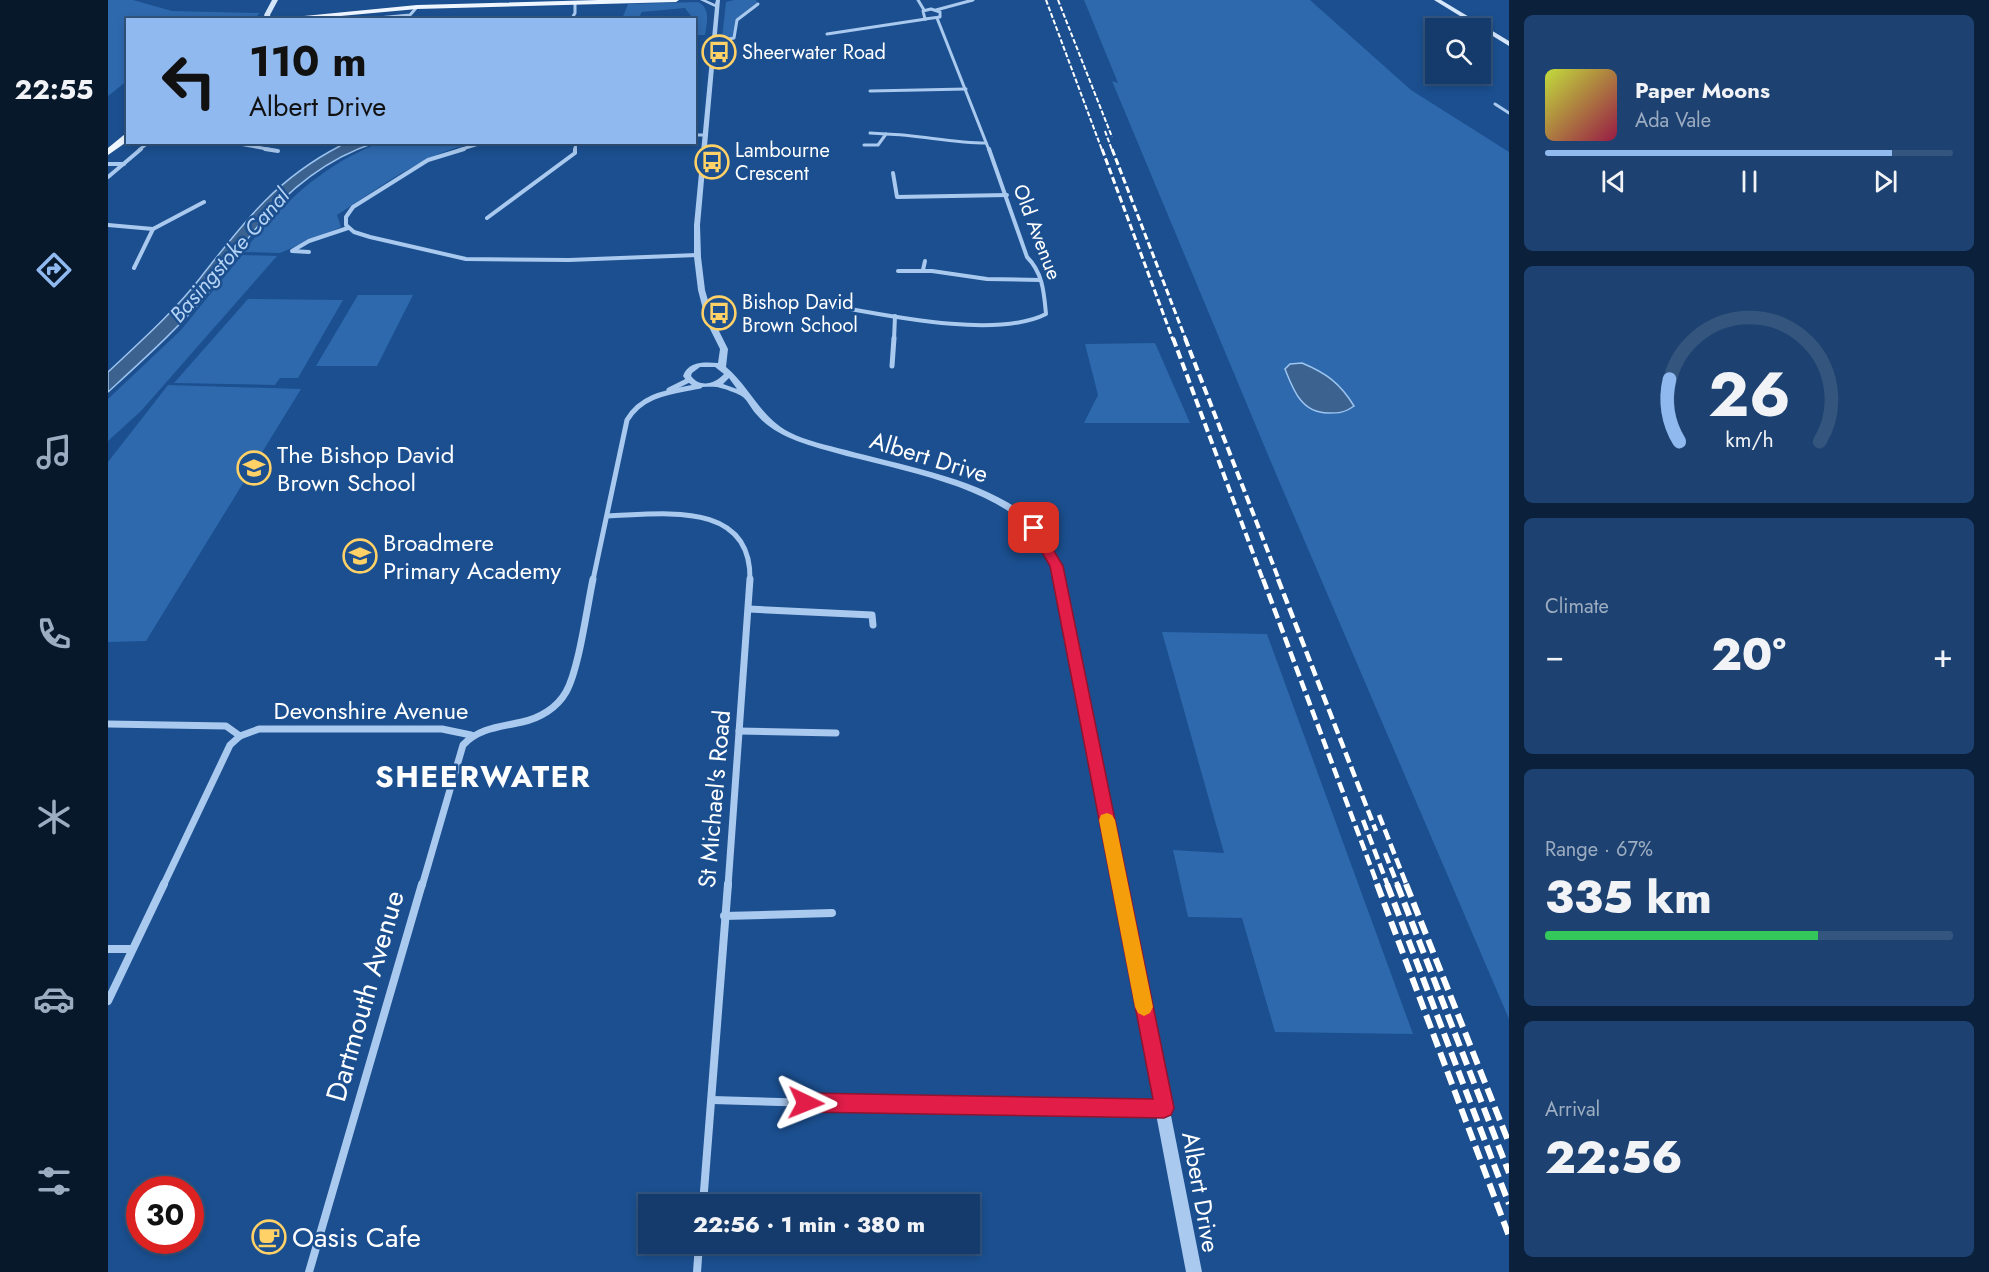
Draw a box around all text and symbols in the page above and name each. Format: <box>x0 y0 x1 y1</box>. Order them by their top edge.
map controls <box>1425 18 1491 84</box>
button: search <box>1425 18 1491 84</box>
text: 110 m <box>249 31 367 92</box>
bus stop icon: Sheerwater Road <box>701 34 737 70</box>
place label: Sheerwater Road <box>742 38 886 67</box>
icon: left <box>150 42 228 120</box>
text: 22:55 <box>15 70 93 109</box>
text: Paper Moons <box>1635 74 1770 106</box>
text: Albert Drive <box>249 87 386 126</box>
text: Ada Vale <box>1635 106 1711 135</box>
place label: Lambourne Crescent <box>735 136 830 188</box>
bus stop icon: Lambourne Crescent <box>694 144 730 180</box>
icon: previous <box>1597 165 1630 198</box>
icon: pause <box>1733 165 1766 198</box>
icon: next <box>1869 165 1902 198</box>
water label: Basingstoke Canal <box>162 180 297 329</box>
street label: Old Avenue <box>1006 180 1068 284</box>
icon: directions <box>33 249 75 291</box>
place label: Bishop David Brown School <box>742 288 858 340</box>
bus stop icon: Bishop David Brown School <box>701 295 737 331</box>
text: 26 <box>1708 349 1790 439</box>
street label: Albert Drive <box>866 422 992 492</box>
text: km/h <box>1725 424 1773 455</box>
icon: music <box>33 431 75 473</box>
place label: The Bishop David Brown School <box>277 437 454 500</box>
school or university icon: The Bishop David Brown School <box>236 450 272 486</box>
pin <box>1008 502 1059 553</box>
icon: arrive <box>1017 511 1050 544</box>
place label: Broadmere Primary Academy <box>383 525 562 588</box>
school or university icon: Broadmere Primary Academy <box>342 538 378 574</box>
text: Climate <box>1545 592 1609 621</box>
icon: phone <box>33 613 75 655</box>
text: 20° <box>1711 622 1786 687</box>
text: − <box>1545 632 1564 679</box>
text: + <box>1933 632 1953 679</box>
street label: Devonshire Avenue <box>274 693 468 728</box>
street label: St Michael's Road <box>689 709 739 889</box>
district label: SHEERWATER <box>375 755 591 798</box>
icon: climate <box>33 796 75 838</box>
text: Range · 67% <box>1545 835 1653 864</box>
text: 335 km <box>1545 865 1712 930</box>
street label: Dartmouth Avenue <box>315 886 415 1106</box>
icon: car <box>33 978 75 1020</box>
position arrow <box>774 1071 838 1135</box>
text: Arrival <box>1545 1095 1600 1124</box>
text: 22:56 <box>1545 1125 1683 1190</box>
street label: Albert Drive <box>1173 1129 1229 1255</box>
icon: filters <box>33 1160 75 1202</box>
speed limit sign: 30 <box>126 1176 204 1254</box>
text: 22:56 · 1 min · 380 m <box>693 1208 925 1240</box>
place label: Oasis Cafe <box>292 1217 421 1258</box>
cafe icon: Oasis Cafe <box>251 1219 287 1255</box>

